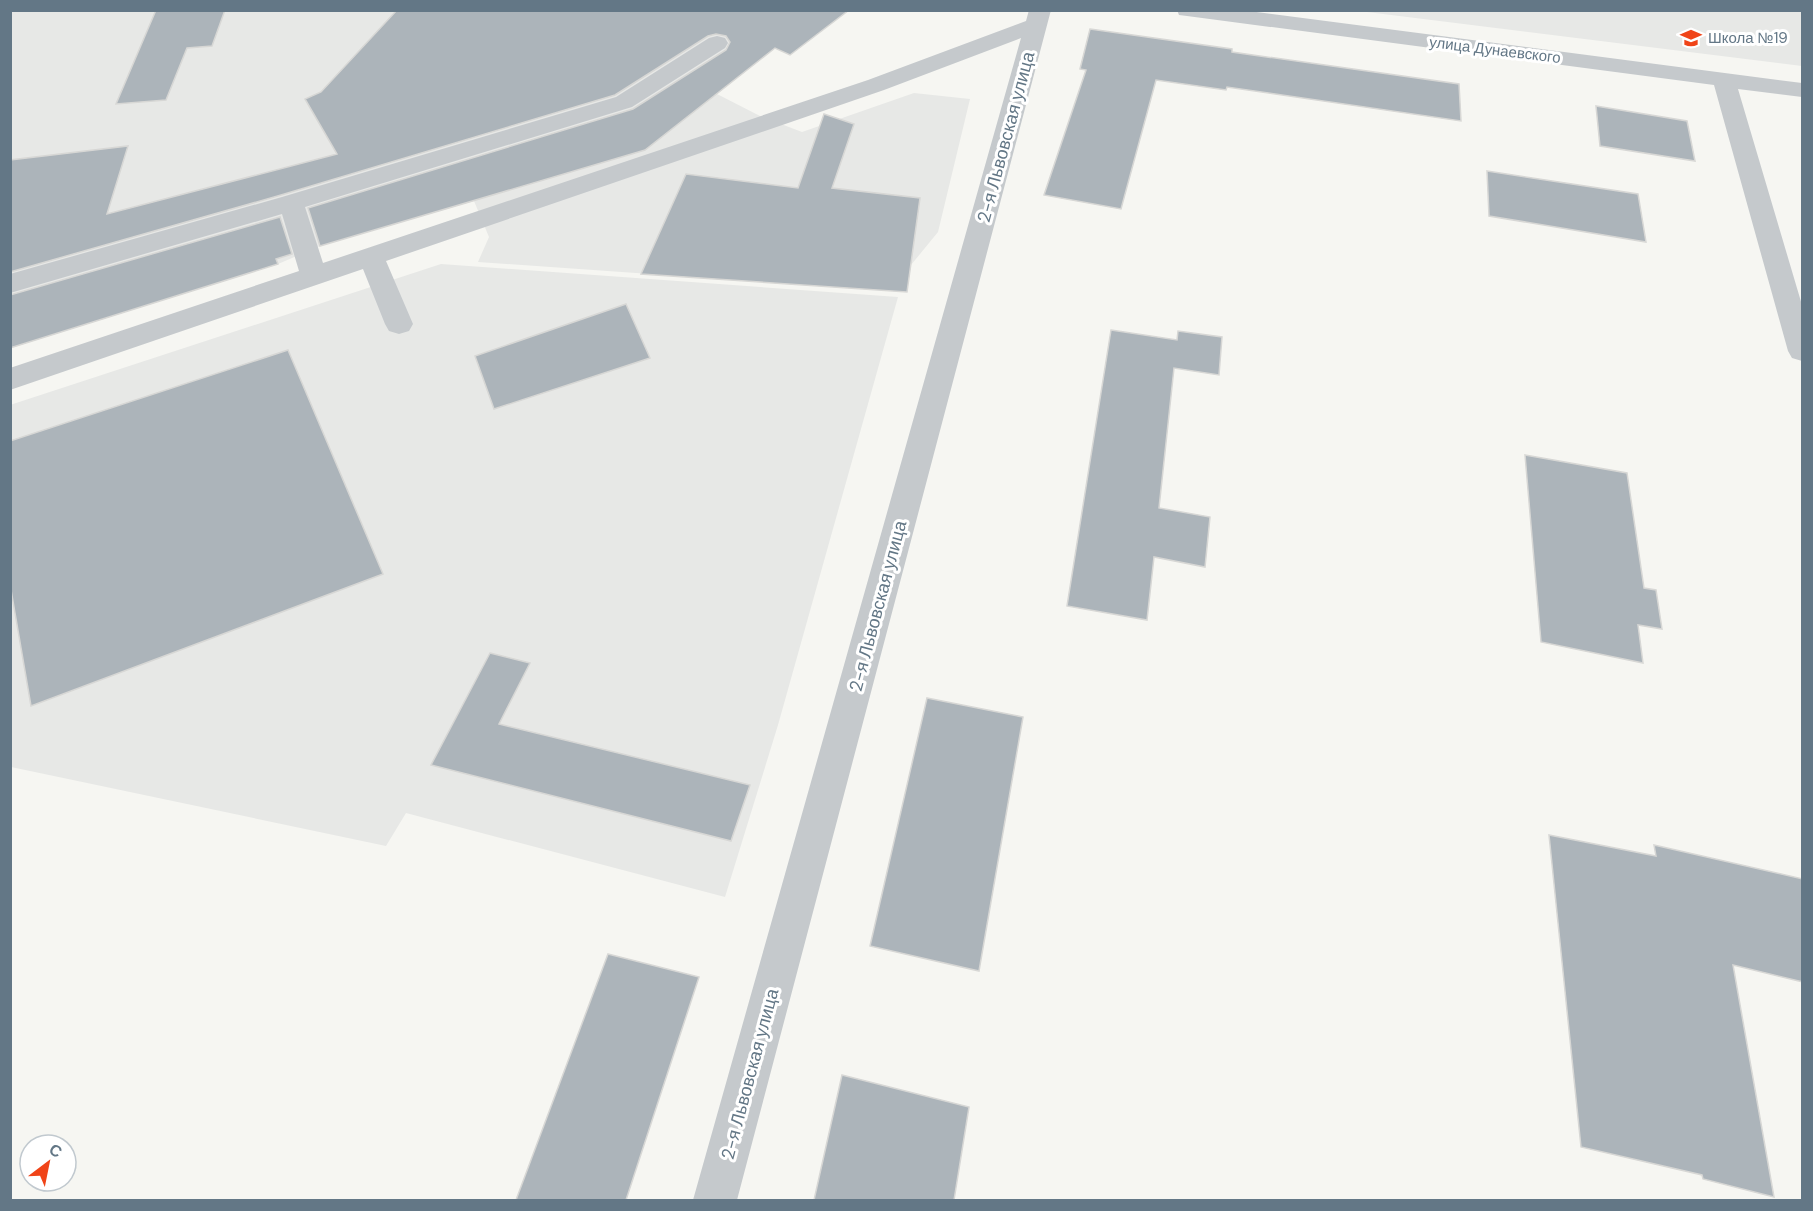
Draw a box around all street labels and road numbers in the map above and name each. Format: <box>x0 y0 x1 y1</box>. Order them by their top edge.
street label: улица Дунаевского <box>1428 32 1562 68</box>
street label: 2-я Львовская улица <box>972 48 1041 225</box>
street label: 2-я Львовская улица <box>844 517 913 694</box>
street label: 2-я Львовская улица <box>716 985 785 1162</box>

